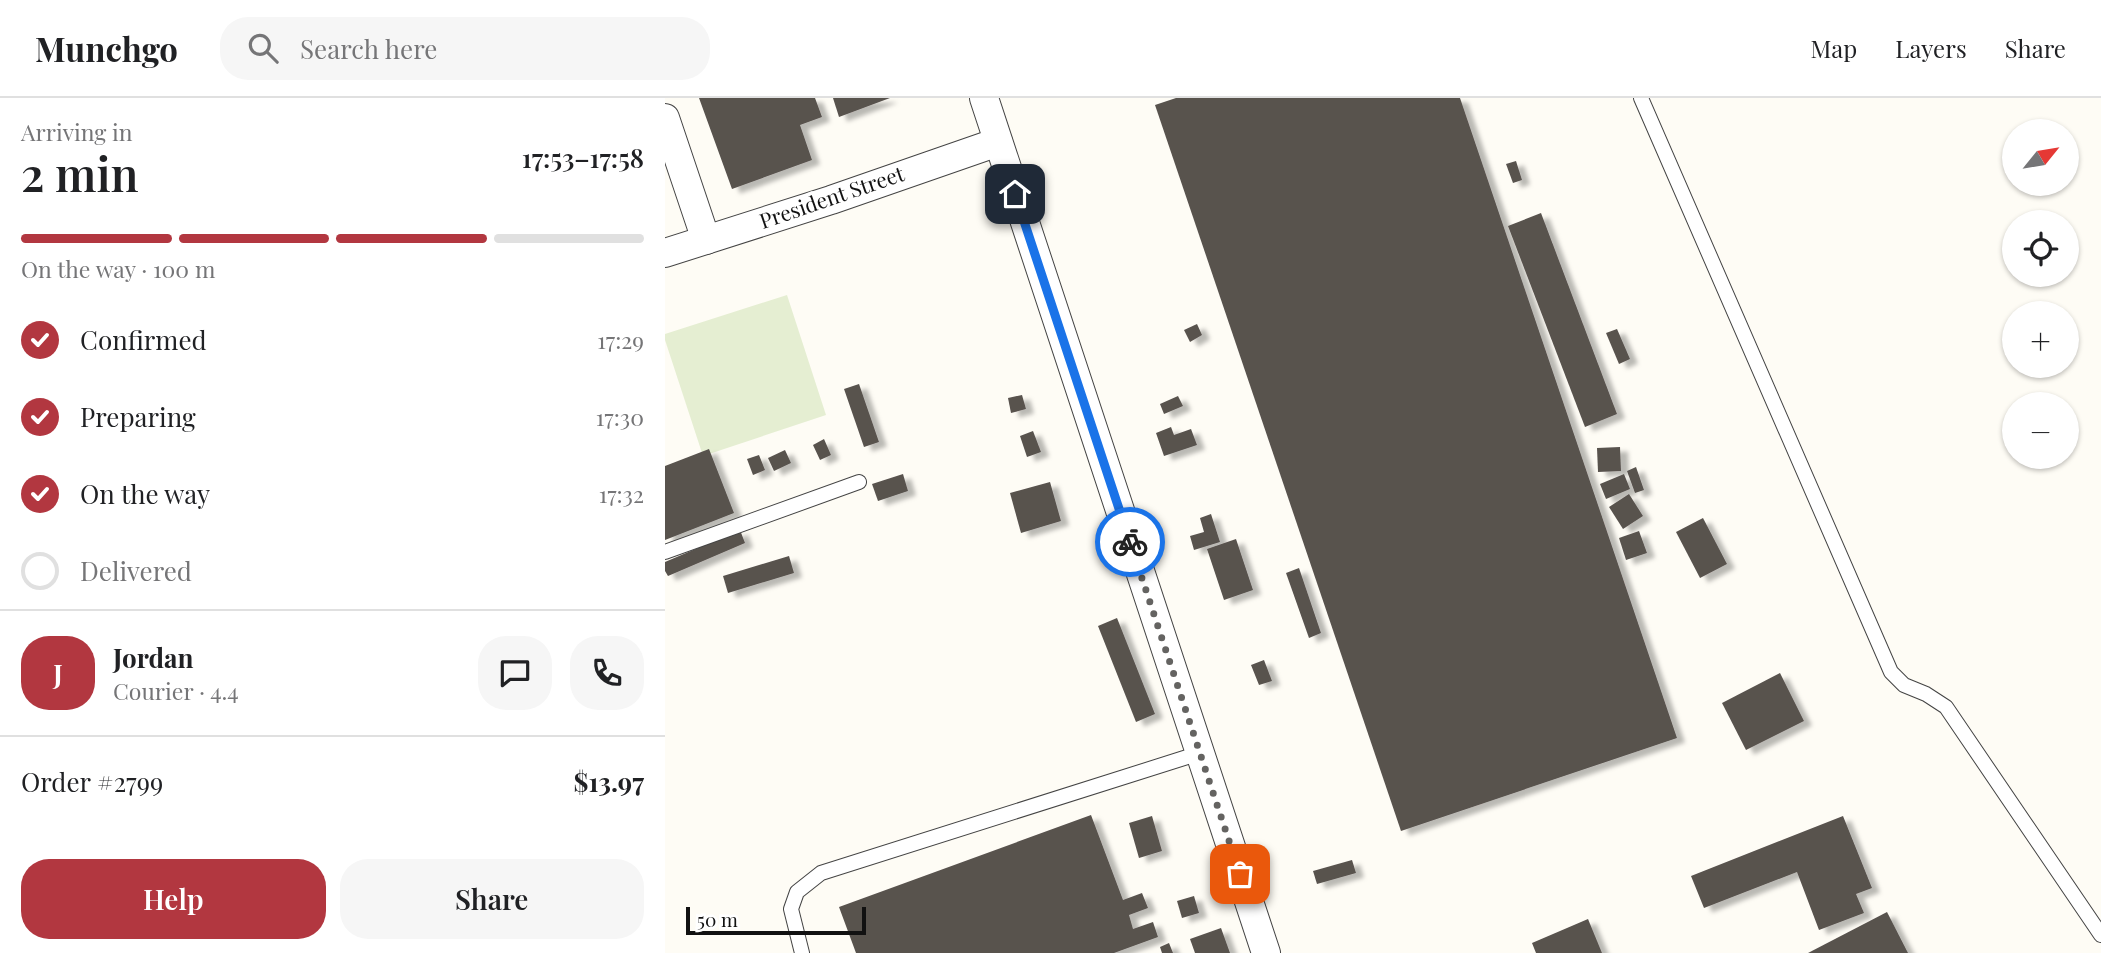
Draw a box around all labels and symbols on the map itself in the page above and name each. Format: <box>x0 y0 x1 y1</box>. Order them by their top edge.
north arrow <box>2002 119 2079 196</box>
street label: President Street <box>755 158 908 234</box>
pin <box>985 164 1045 224</box>
courier <box>1095 507 1165 577</box>
pin <box>1210 844 1270 904</box>
scale bar <box>686 904 866 936</box>

